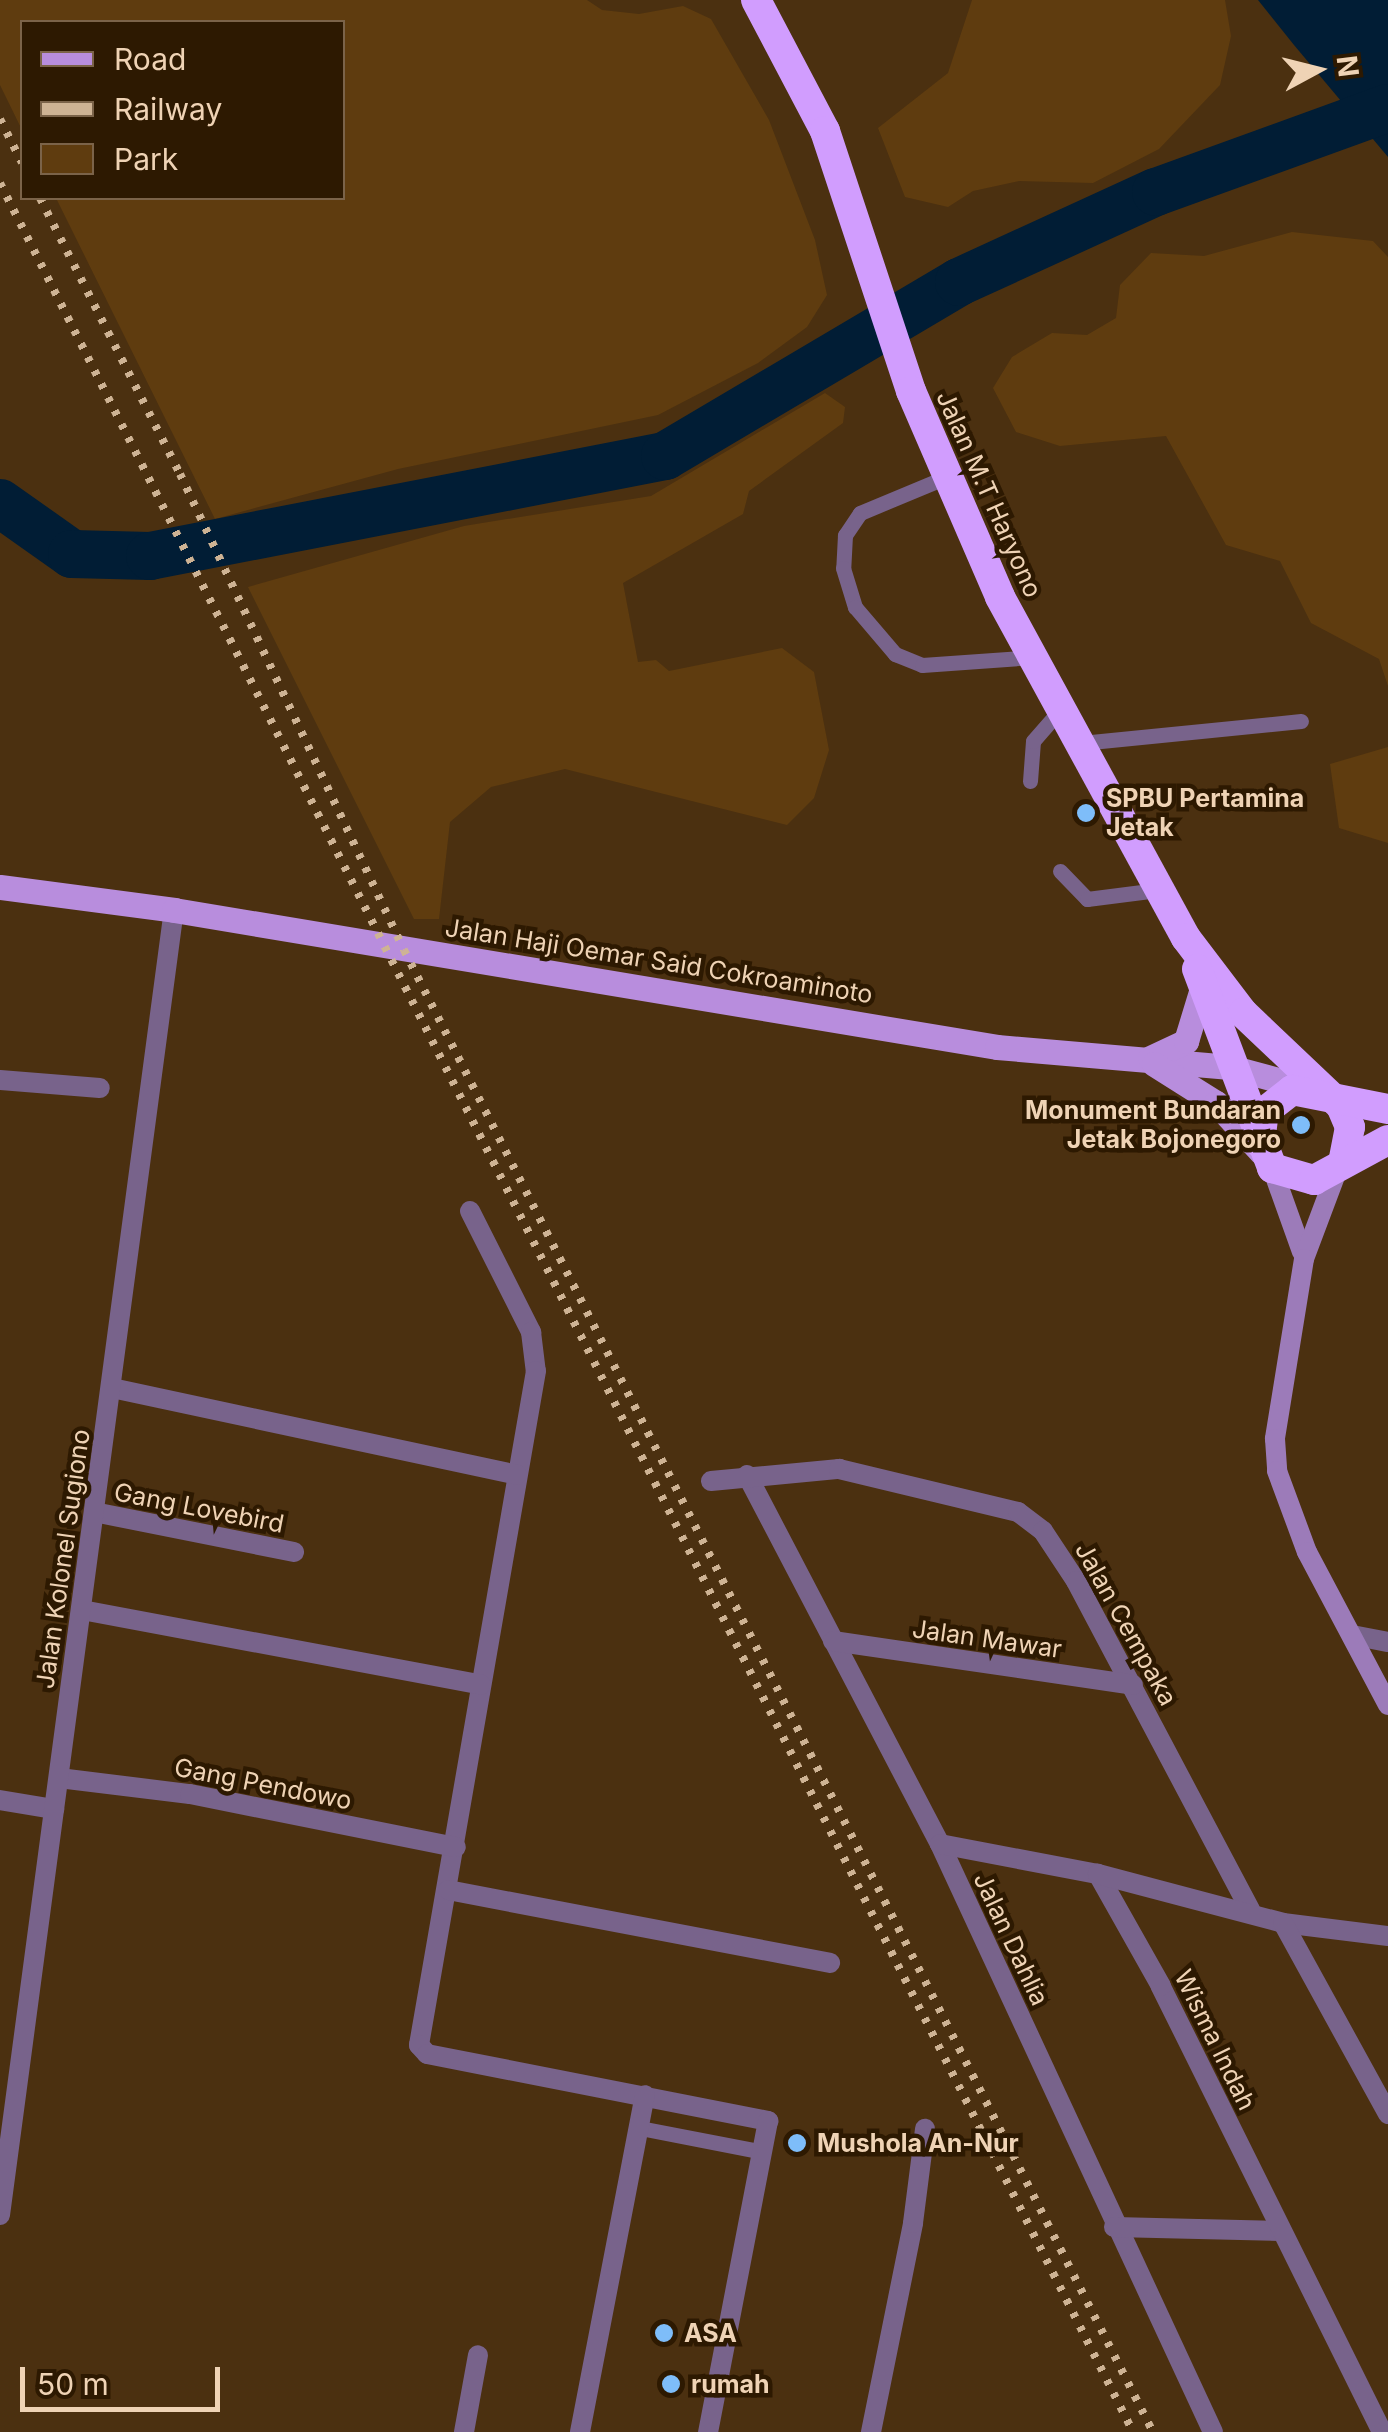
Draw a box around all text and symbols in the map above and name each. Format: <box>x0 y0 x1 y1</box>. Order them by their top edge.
legend <box>20 20 345 200</box>
north arrow <box>1268 20 1368 120</box>
text: Road <box>114 41 186 77</box>
text: N <box>1330 54 1366 79</box>
text: Railway <box>114 91 222 127</box>
text: Park <box>114 141 178 177</box>
street label: Jalan M.T Haryono <box>930 386 1048 602</box>
place label: SPBU Pertamina Jetak <box>1106 784 1304 843</box>
marker: SPBU Pertamina Jetak <box>1075 802 1097 824</box>
street label: Jalan Haji Oemar Said Cokroaminoto <box>443 912 875 1010</box>
place label: Monument Bundaran Jetak Bojonegoro <box>1025 1096 1281 1155</box>
marker: Monument Bundaran Jetak Bojonegoro <box>1290 1114 1312 1136</box>
street label: Jalan Kolonel Sugiono <box>30 1427 96 1691</box>
street label: Gang Lovebird <box>112 1477 286 1539</box>
street label: Jalan Cempaka <box>1069 1537 1183 1711</box>
street label: Jalan Mawar <box>910 1614 1064 1664</box>
street label: Gang Pendowo <box>172 1752 354 1816</box>
street label: Jalan Dahlia <box>967 1868 1055 2010</box>
street label: Wisma Indah <box>1168 1965 1262 2115</box>
place label: Mushola An-Nur <box>817 2128 1019 2158</box>
marker: Mushola An-Nur <box>786 2132 808 2154</box>
place label: ASA <box>684 2318 737 2348</box>
marker: ASA <box>653 2322 675 2344</box>
scale bar <box>25 2347 225 2409</box>
text: 50 m <box>37 2366 109 2402</box>
place label: rumah <box>691 2369 770 2399</box>
marker: rumah <box>660 2373 682 2395</box>

